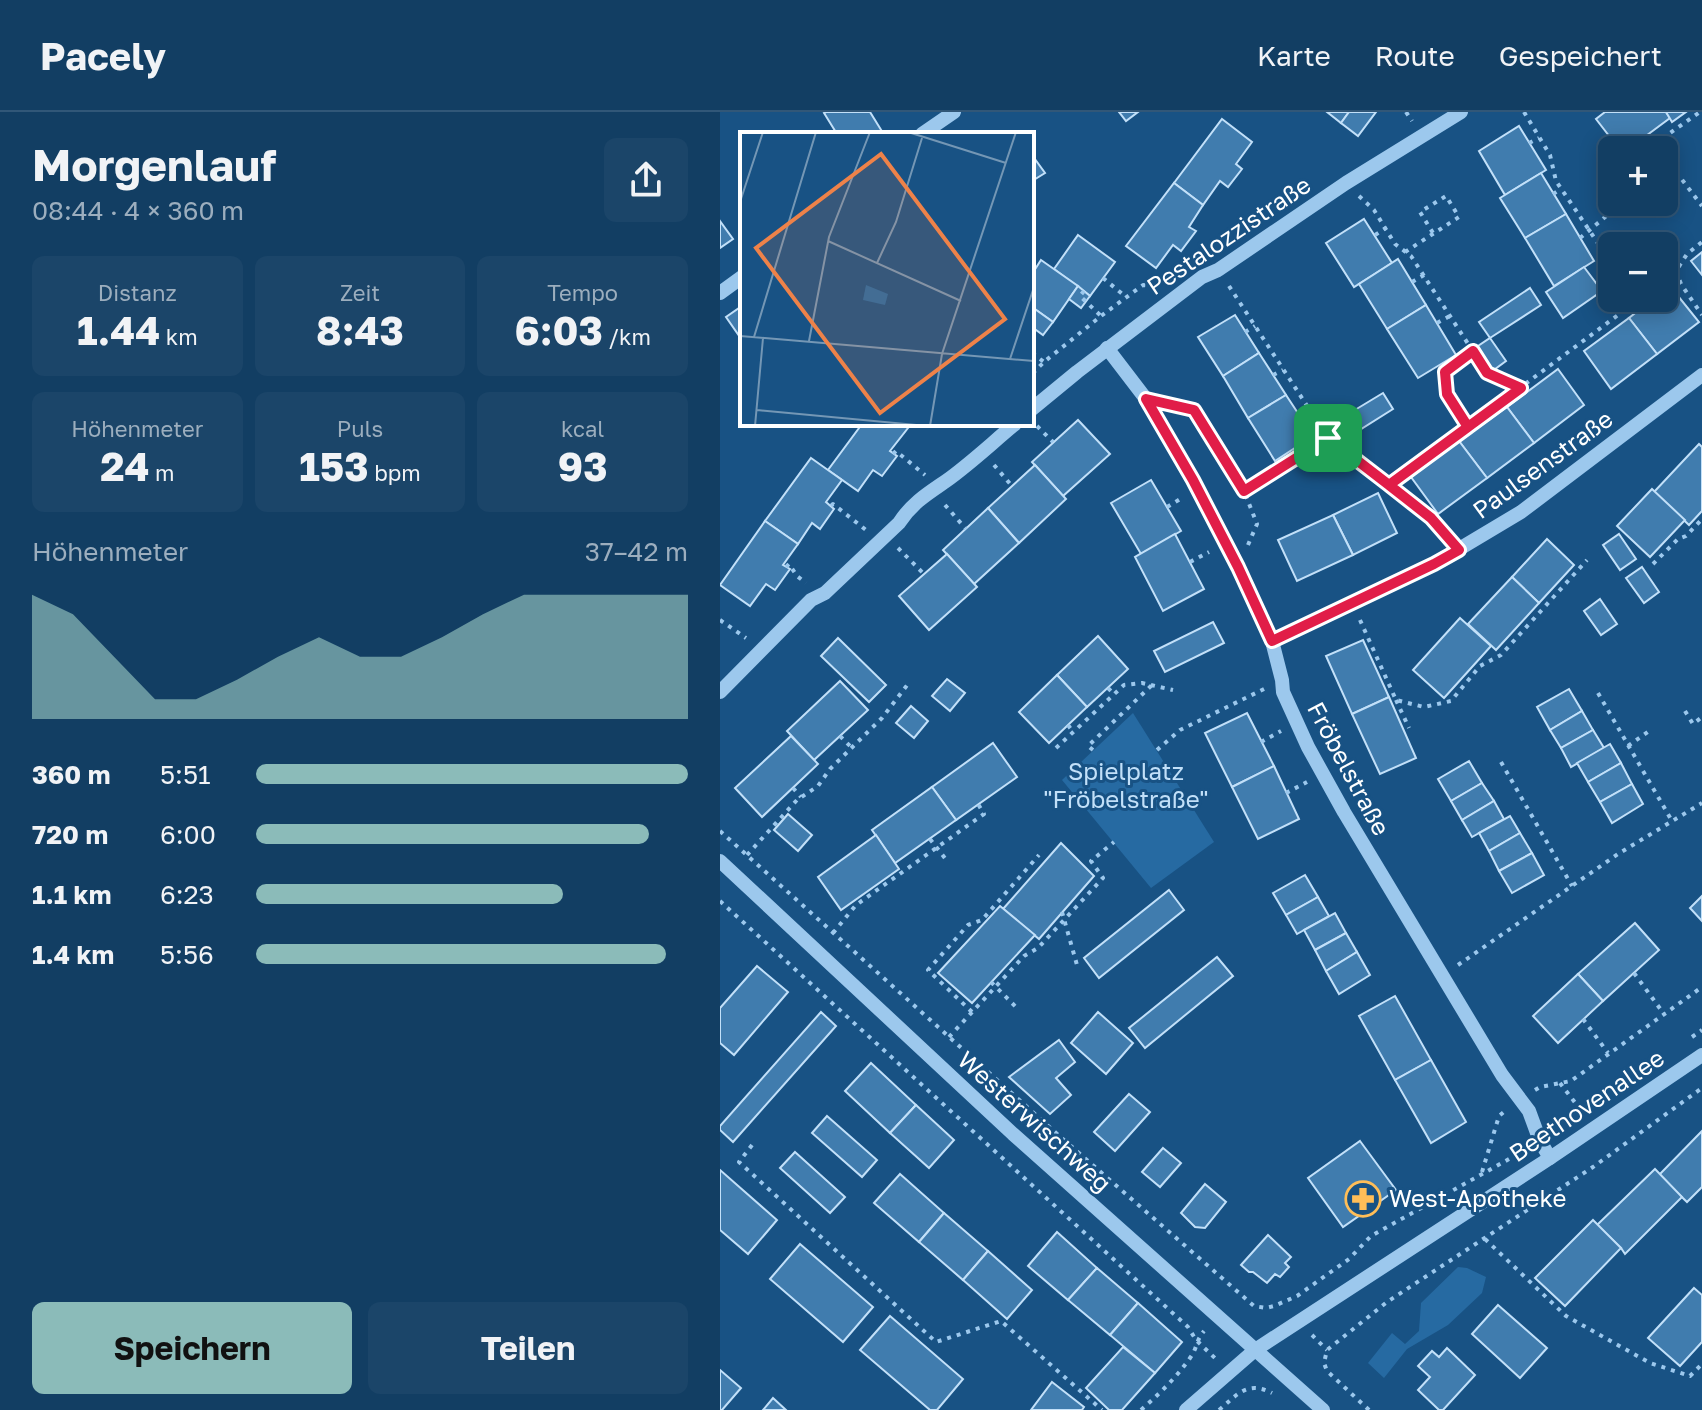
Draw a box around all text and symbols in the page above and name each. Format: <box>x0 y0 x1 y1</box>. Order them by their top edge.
text: Pacely <box>40 33 166 78</box>
text: Karte <box>1257 39 1331 72</box>
text: Route <box>1375 39 1455 72</box>
text: Gespeichert <box>1499 39 1662 72</box>
inset map <box>740 132 1034 426</box>
map controls <box>1598 136 1678 312</box>
button: + <box>1598 136 1678 216</box>
text: Morgenlauf <box>32 138 276 191</box>
button: share <box>604 138 688 222</box>
street label: Pestalozzistraße <box>1141 169 1315 300</box>
text: 08:44 · 4 × 360 m <box>32 195 244 226</box>
button: − <box>1598 232 1678 312</box>
text: Distanz <box>98 279 177 306</box>
text: Zeit <box>340 279 380 306</box>
text: Tempo <box>547 279 618 306</box>
text: 1.44 <box>77 306 160 354</box>
text: 8:43 <box>316 306 404 354</box>
text: 6:03 <box>514 306 603 354</box>
text: km <box>160 323 198 350</box>
text: /km <box>603 323 651 350</box>
street label: Paulsenstraße <box>1467 403 1618 524</box>
pin <box>1294 404 1362 472</box>
text: Höhenmeter <box>71 415 203 442</box>
text: Puls <box>337 415 383 442</box>
text: kcal <box>561 415 604 442</box>
icon: arrive <box>1306 416 1350 460</box>
text: 24 <box>100 442 150 490</box>
text: 153 <box>299 442 369 490</box>
text: 93 <box>558 442 608 490</box>
text: m <box>150 459 175 486</box>
text: bpm <box>369 459 421 486</box>
text: Höhenmeter <box>32 536 188 567</box>
text: 37–42 m <box>585 536 688 567</box>
street label: Fröbelstraße <box>1302 697 1397 840</box>
park label: Spielplatz "Fröbelstraße" <box>1043 756 1209 813</box>
text: 360 m <box>32 759 111 790</box>
text: 5:51 <box>160 759 211 790</box>
text: 720 m <box>32 819 108 850</box>
text: 6:00 <box>160 819 216 850</box>
text: 1.1 km <box>32 879 111 910</box>
text: 6:23 <box>160 879 214 910</box>
text: 1.4 km <box>32 939 114 970</box>
text: 5:56 <box>160 939 214 970</box>
street label: Beethovenallee <box>1503 1042 1669 1167</box>
street label: Westerwischweg <box>952 1044 1118 1197</box>
pharmacy icon: West-Apotheke <box>1344 1180 1382 1218</box>
place label: West-Apotheke <box>1389 1183 1566 1212</box>
button: Speichern <box>32 1302 352 1394</box>
button: Teilen <box>368 1302 688 1394</box>

